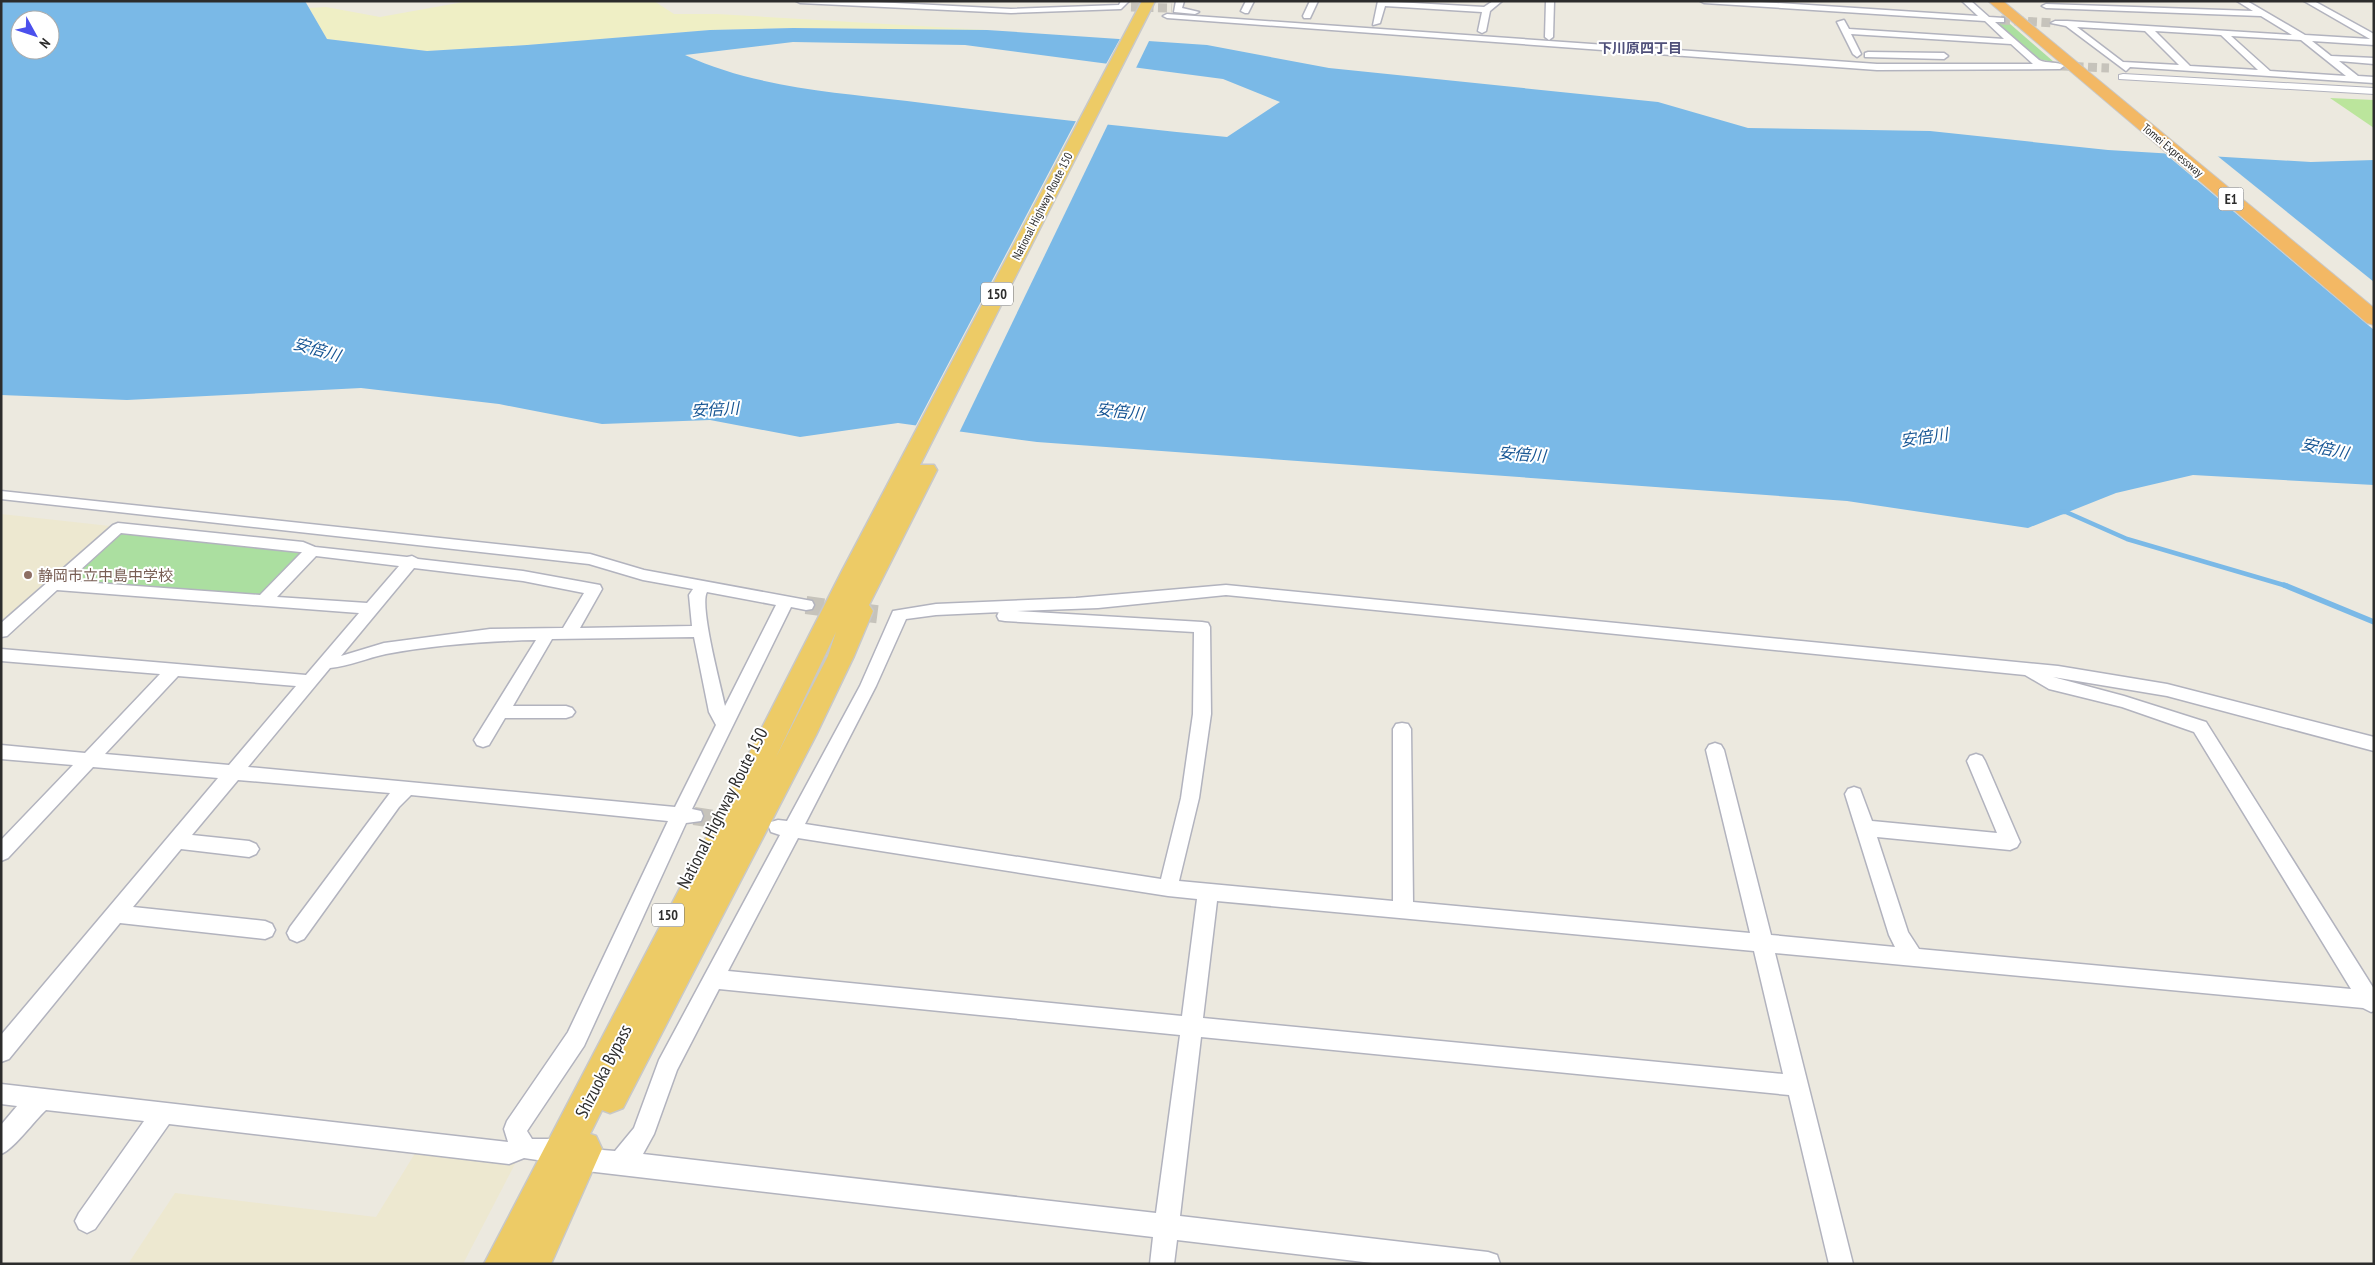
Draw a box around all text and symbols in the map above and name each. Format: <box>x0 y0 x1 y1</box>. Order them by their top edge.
north arrow <box>10 10 60 60</box>
text: N <box>36 35 54 52</box>
district label: 下川原四丁目 <box>1598 39 1682 57</box>
street label: Tomei Expressway <box>2139 120 2207 180</box>
street label: National Highway Route 150 <box>1008 150 1076 262</box>
road number: E1 <box>2218 188 2244 210</box>
road number: 150 <box>981 282 1013 306</box>
water label: 安倍川 <box>291 333 345 366</box>
water label: 安倍川 <box>691 398 741 420</box>
water label: 安倍川 <box>1095 399 1147 424</box>
water label: 安倍川 <box>1899 423 1951 450</box>
water label: 安倍川 <box>2299 433 2353 463</box>
water label: 安倍川 <box>1497 442 1549 466</box>
place label: 静岡市立中島中学校 <box>38 566 173 585</box>
marker: 静岡市立中島中学校 <box>22 569 34 581</box>
street label: National Highway Route 150 <box>671 724 773 892</box>
road number: 150 <box>652 904 684 926</box>
street label: Shizuoka Bypass <box>570 1020 636 1122</box>

